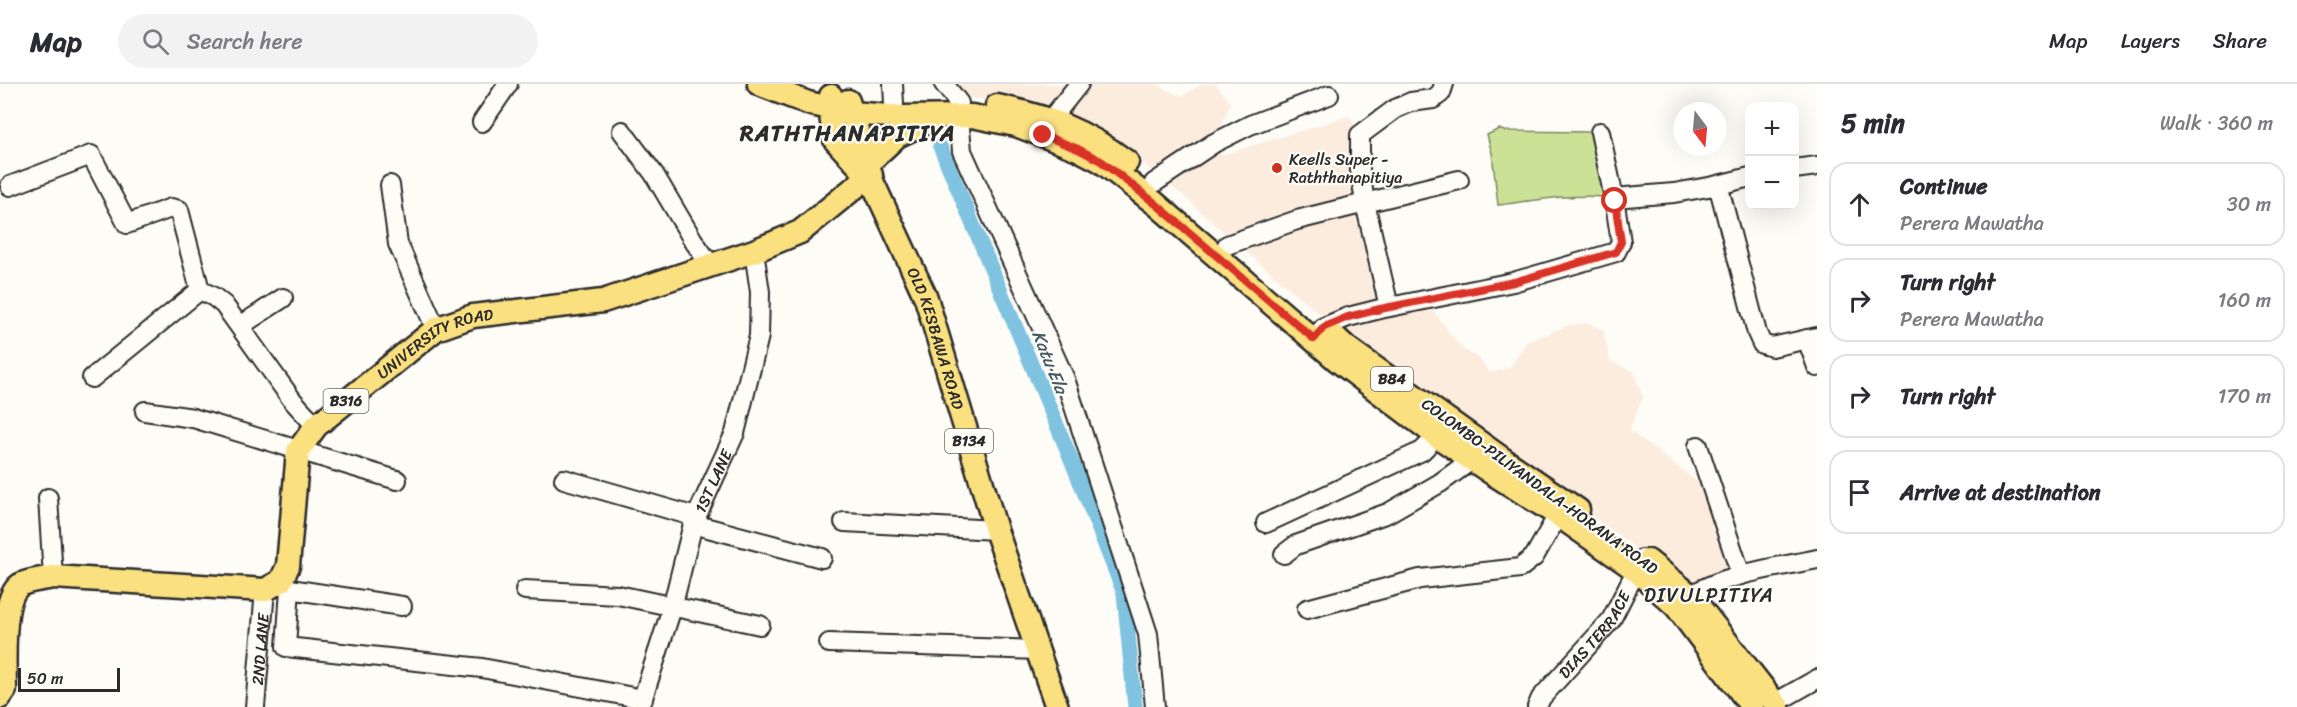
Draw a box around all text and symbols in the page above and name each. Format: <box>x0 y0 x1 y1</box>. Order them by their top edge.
search box <box>118 14 538 68</box>
text: Map <box>30 17 82 66</box>
text: Search here <box>187 22 303 61</box>
text: Map <box>2049 22 2088 60</box>
text: Layers <box>2121 22 2180 60</box>
text: Share <box>2213 22 2267 60</box>
icon: search <box>139 25 172 58</box>
text: 5 min <box>1841 100 1905 146</box>
north arrow <box>1673 102 1727 156</box>
map controls <box>1745 102 1799 210</box>
button: + <box>1745 102 1799 156</box>
text: Walk · 360 m <box>2160 106 2273 141</box>
district label: RATHTHANAPITIYA <box>739 114 956 153</box>
route end <box>1029 121 1055 147</box>
place label: Keells Super - Raththanapitiya <box>1289 145 1402 192</box>
button: − <box>1745 156 1799 210</box>
marker: Keells Super - Raththanapitiya <box>1270 161 1284 175</box>
text: Continue <box>1900 167 1988 206</box>
route start <box>1601 187 1627 213</box>
text: 30 m <box>2227 187 2271 222</box>
icon: ahead <box>1843 188 1876 221</box>
text: Perera Mawatha <box>1900 206 2044 241</box>
street label: OLD KESBAWA ROAD <box>899 262 973 413</box>
text: Turn right <box>1900 263 1995 302</box>
text: 160 m <box>2218 283 2271 318</box>
icon: right <box>1843 284 1876 317</box>
street label: UNIVERSITY ROAD <box>370 299 495 386</box>
text: Perera Mawatha <box>1900 302 2044 337</box>
water label: Katu Ela <box>1023 325 1078 401</box>
road number: B84 <box>1371 367 1413 391</box>
text: Turn right <box>1900 377 1995 416</box>
text: 170 m <box>2218 379 2271 414</box>
icon: right <box>1843 380 1876 413</box>
road number: B316 <box>324 389 368 413</box>
street label: COLOMBO-PILIYANDALA-HORANA ROAD <box>1415 390 1665 583</box>
road number: B134 <box>945 429 993 453</box>
street label: 1ST LANE <box>686 443 741 518</box>
text: Arrive at destination <box>1900 473 2101 512</box>
icon: arrive <box>1843 476 1876 509</box>
district label: DIVULPITIYA <box>1644 578 1774 613</box>
street label: DIAS TERRACE <box>1550 585 1639 685</box>
street label: 2ND LANE <box>242 611 278 686</box>
text: 50 m <box>27 664 63 693</box>
scale bar <box>18 665 120 692</box>

